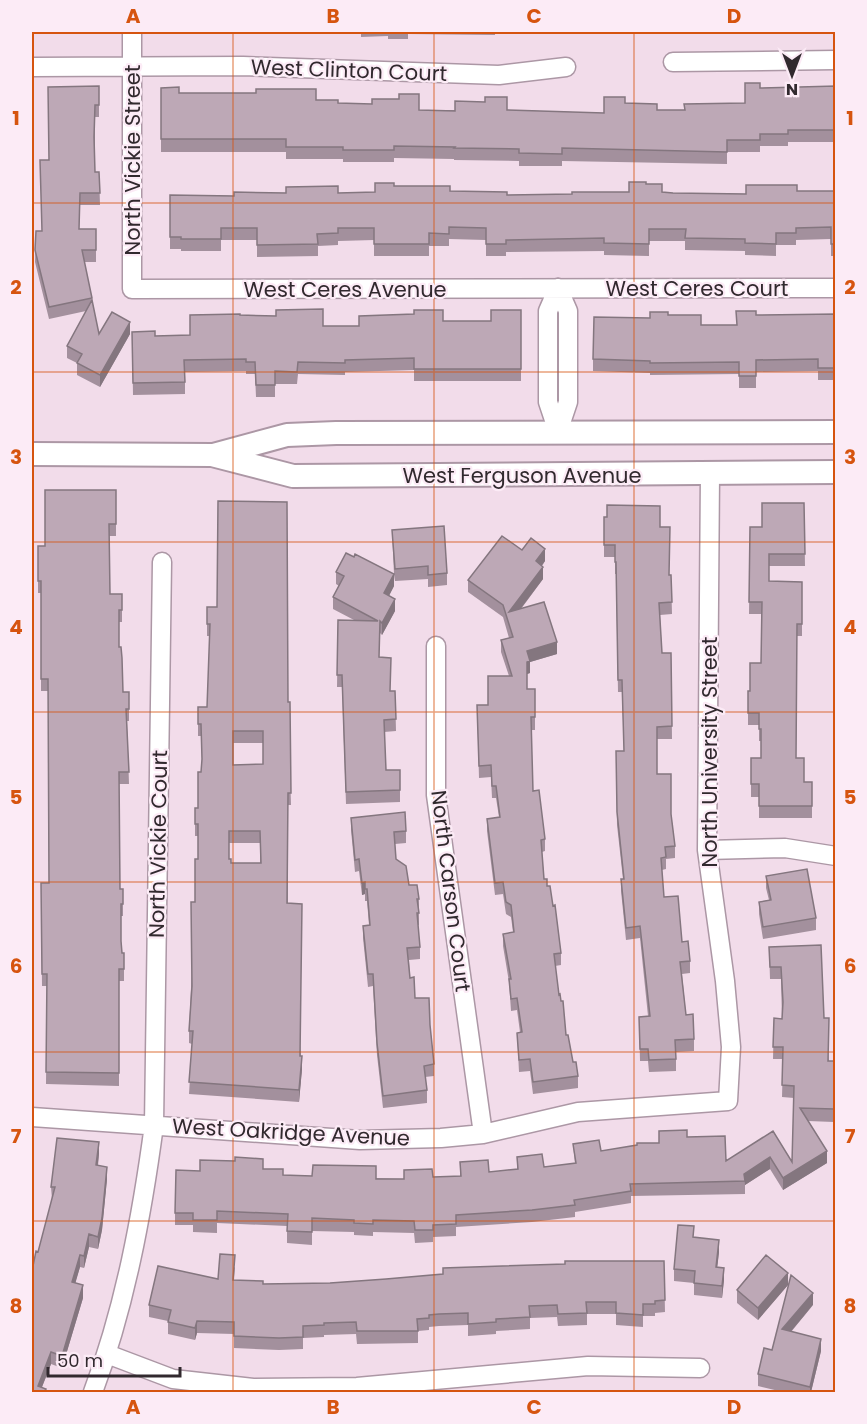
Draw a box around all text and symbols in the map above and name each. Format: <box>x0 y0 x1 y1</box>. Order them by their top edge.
text: A <box>126 2 141 30</box>
text: B <box>326 2 340 30</box>
text: C <box>526 2 542 30</box>
text: D <box>727 2 741 30</box>
north arrow <box>762 45 822 105</box>
street label: West Clinton Court <box>250 52 448 88</box>
street label: North Vickie Street <box>118 65 147 255</box>
text: N <box>786 78 798 101</box>
text: 1 <box>12 104 20 132</box>
text: 1 <box>846 104 854 132</box>
text: 2 <box>10 273 22 301</box>
text: 2 <box>844 273 856 301</box>
street label: West Ceres Court <box>606 274 788 303</box>
street label: West Ceres Avenue <box>243 275 447 304</box>
text: 3 <box>10 443 22 471</box>
text: 3 <box>844 443 856 471</box>
street label: West Ferguson Avenue <box>402 461 642 490</box>
text: 4 <box>9 613 23 641</box>
text: 4 <box>843 613 857 641</box>
street label: North University Street <box>695 637 724 867</box>
street label: North Vickie Court <box>142 750 174 938</box>
text: 5 <box>10 783 23 811</box>
text: 5 <box>844 783 857 811</box>
street label: North Carson Court <box>424 788 478 994</box>
text: 6 <box>10 952 22 980</box>
text: 6 <box>844 952 856 980</box>
street label: West Oakridge Avenue <box>171 1111 411 1153</box>
text: 7 <box>11 1122 22 1150</box>
text: 7 <box>845 1122 856 1150</box>
text: 8 <box>10 1292 22 1320</box>
text: 8 <box>844 1292 856 1320</box>
scale bar <box>48 1340 180 1378</box>
text: 50 m <box>57 1348 103 1373</box>
text: A <box>126 1393 141 1421</box>
text: B <box>326 1393 340 1421</box>
text: C <box>526 1393 542 1421</box>
text: D <box>727 1393 741 1421</box>

